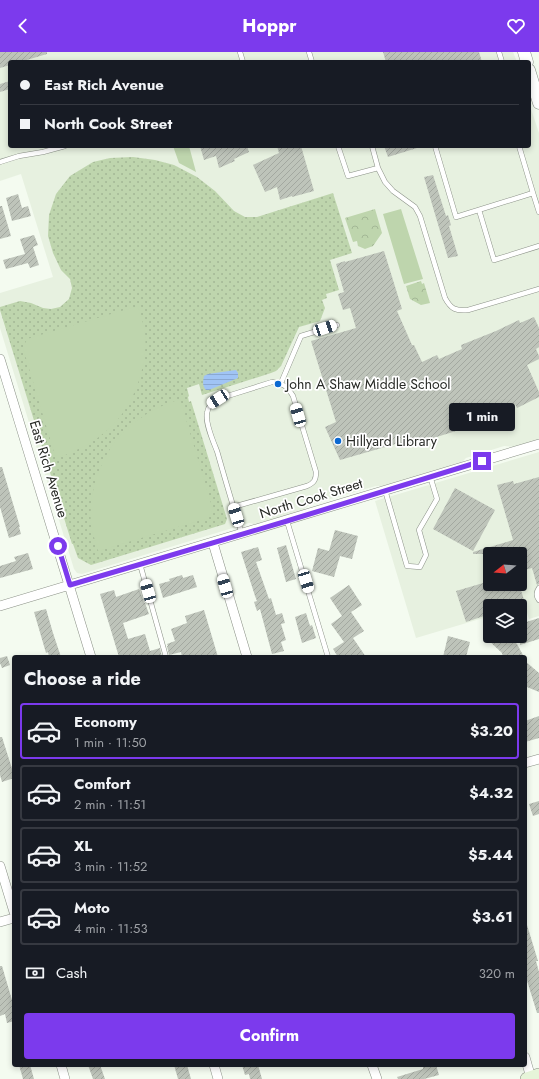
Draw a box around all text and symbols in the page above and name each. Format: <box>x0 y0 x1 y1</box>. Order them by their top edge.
text: Hoppr <box>242 13 297 39</box>
icon: back <box>12 15 34 37</box>
icon: heart <box>505 15 527 37</box>
text: East Rich Avenue <box>44 74 164 96</box>
text: North Cook Street <box>44 113 172 135</box>
car <box>312 319 338 337</box>
place label: John A Shaw Middle School <box>284 374 451 394</box>
marker: John A Shaw Middle School <box>273 379 283 389</box>
car <box>205 387 231 411</box>
car <box>289 402 307 428</box>
callout: 1 min <box>449 403 515 431</box>
text: 1 min <box>466 407 498 426</box>
street label: East Rich Avenue <box>25 418 73 520</box>
place label: Hillyard Library <box>346 431 438 451</box>
marker: Hillyard Library <box>333 436 343 446</box>
route end <box>473 452 491 470</box>
street label: North Cook Street <box>257 473 366 523</box>
car <box>227 502 245 528</box>
route start <box>49 537 67 555</box>
north arrow <box>483 547 527 591</box>
map controls <box>483 547 527 643</box>
car <box>297 568 315 594</box>
car <box>216 573 234 599</box>
car <box>139 578 157 604</box>
button: layers <box>483 599 527 643</box>
text: Choose a ride <box>24 666 141 692</box>
text: Economy <box>74 711 137 733</box>
icon: car <box>26 713 62 749</box>
text: $3.20 <box>470 720 513 742</box>
text: 1 min · 11:50 <box>74 733 147 752</box>
text: Comfort <box>74 773 131 795</box>
icon: car <box>26 775 62 811</box>
text: $4.32 <box>469 782 513 804</box>
text: 2 min · 11:51 <box>74 795 146 814</box>
text: XL <box>74 835 92 857</box>
icon: car <box>26 837 62 873</box>
text: $5.44 <box>468 844 513 866</box>
text: 3 min · 11:52 <box>74 857 147 876</box>
text: Moto <box>74 897 110 919</box>
icon: car <box>26 899 62 935</box>
text: $3.61 <box>472 906 513 928</box>
text: 4 min · 11:53 <box>74 919 148 938</box>
icon: cash <box>24 962 46 984</box>
text: Cash <box>56 962 87 984</box>
text: 320 m <box>479 964 515 983</box>
button: Confirm <box>24 1013 515 1059</box>

